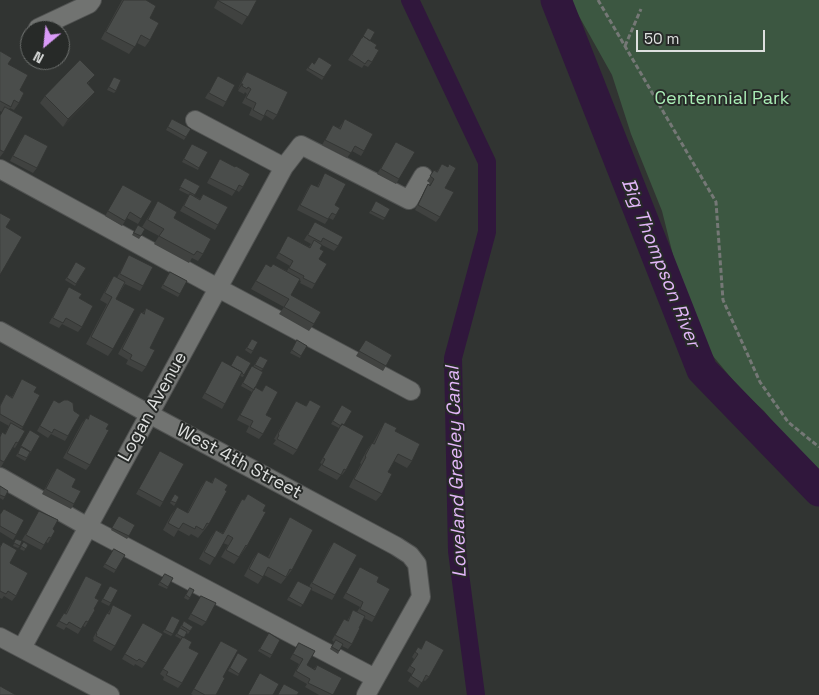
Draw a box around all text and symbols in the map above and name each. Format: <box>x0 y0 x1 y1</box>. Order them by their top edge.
north arrow <box>20 20 70 70</box>
scale bar <box>639 20 768 52</box>
text: 50 m <box>644 29 679 48</box>
text: N <box>30 47 47 68</box>
park label: Centennial Park <box>655 88 789 110</box>
water label: Big Thompson River <box>616 175 704 351</box>
street label: Logan Avenue <box>114 348 192 466</box>
water label: Loveland Greeley Canal <box>442 366 472 578</box>
street label: West 4th Street <box>173 420 305 504</box>

